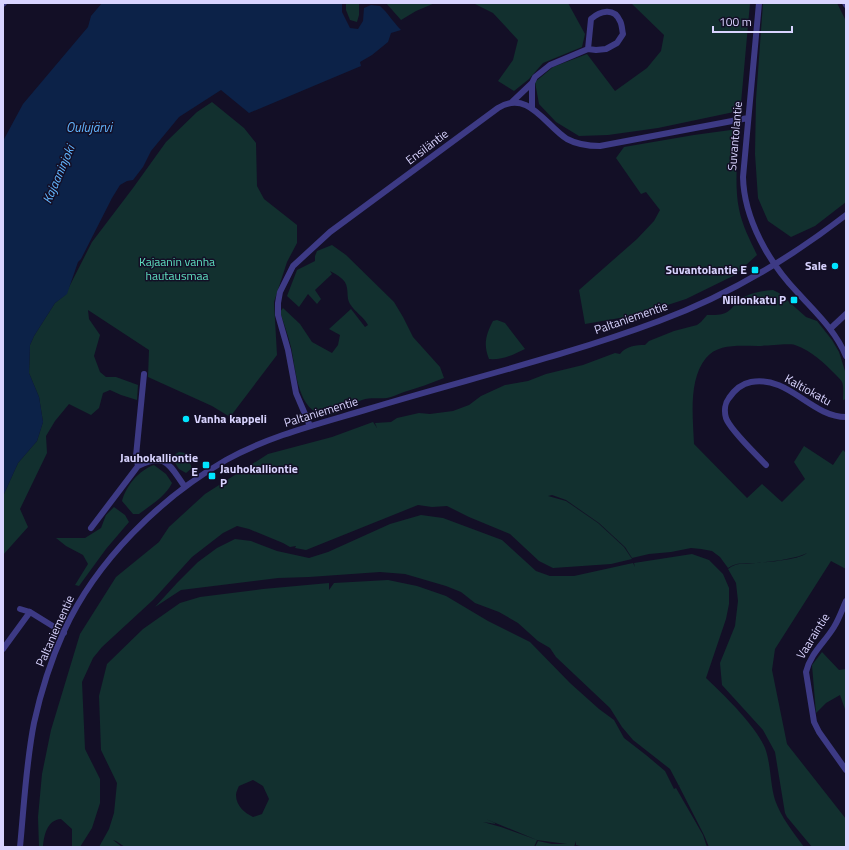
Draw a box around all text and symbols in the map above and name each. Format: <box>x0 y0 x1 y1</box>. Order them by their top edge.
scale bar <box>713 8 792 34</box>
text: 100 m <box>719 12 752 31</box>
street label: Suvantolantie <box>722 100 747 171</box>
water label: Oulujärvi <box>66 117 113 137</box>
street label: Ensiläntie <box>401 124 452 169</box>
water label: Kajaaninjoki <box>37 140 80 206</box>
park label: Kajaanin vanha hautausmaa <box>139 252 215 285</box>
place label: Sale <box>805 256 827 275</box>
place label: Suvantolantie E <box>666 260 747 279</box>
marker: Sale <box>830 261 840 271</box>
marker: Suvantolantie E <box>750 265 760 275</box>
place label: Niilonkatu P <box>722 290 786 309</box>
marker: Niilonkatu P <box>789 295 799 305</box>
street label: Paltaniementie <box>592 296 670 339</box>
street label: Kaltiokatu <box>781 369 835 410</box>
street label: Paltaniementie <box>281 391 360 432</box>
place label: Vanha kappeli <box>194 409 267 428</box>
marker: Vanha kappeli <box>181 414 191 424</box>
place label: Jauhokalliontie E <box>120 448 198 481</box>
place label: Jauhokalliontie P <box>220 459 298 492</box>
marker: Jauhokalliontie E <box>201 460 211 470</box>
marker: Jauhokalliontie P <box>207 471 217 481</box>
street label: Paltaniementie <box>30 592 79 670</box>
street label: Vaaraintie <box>791 609 834 662</box>

